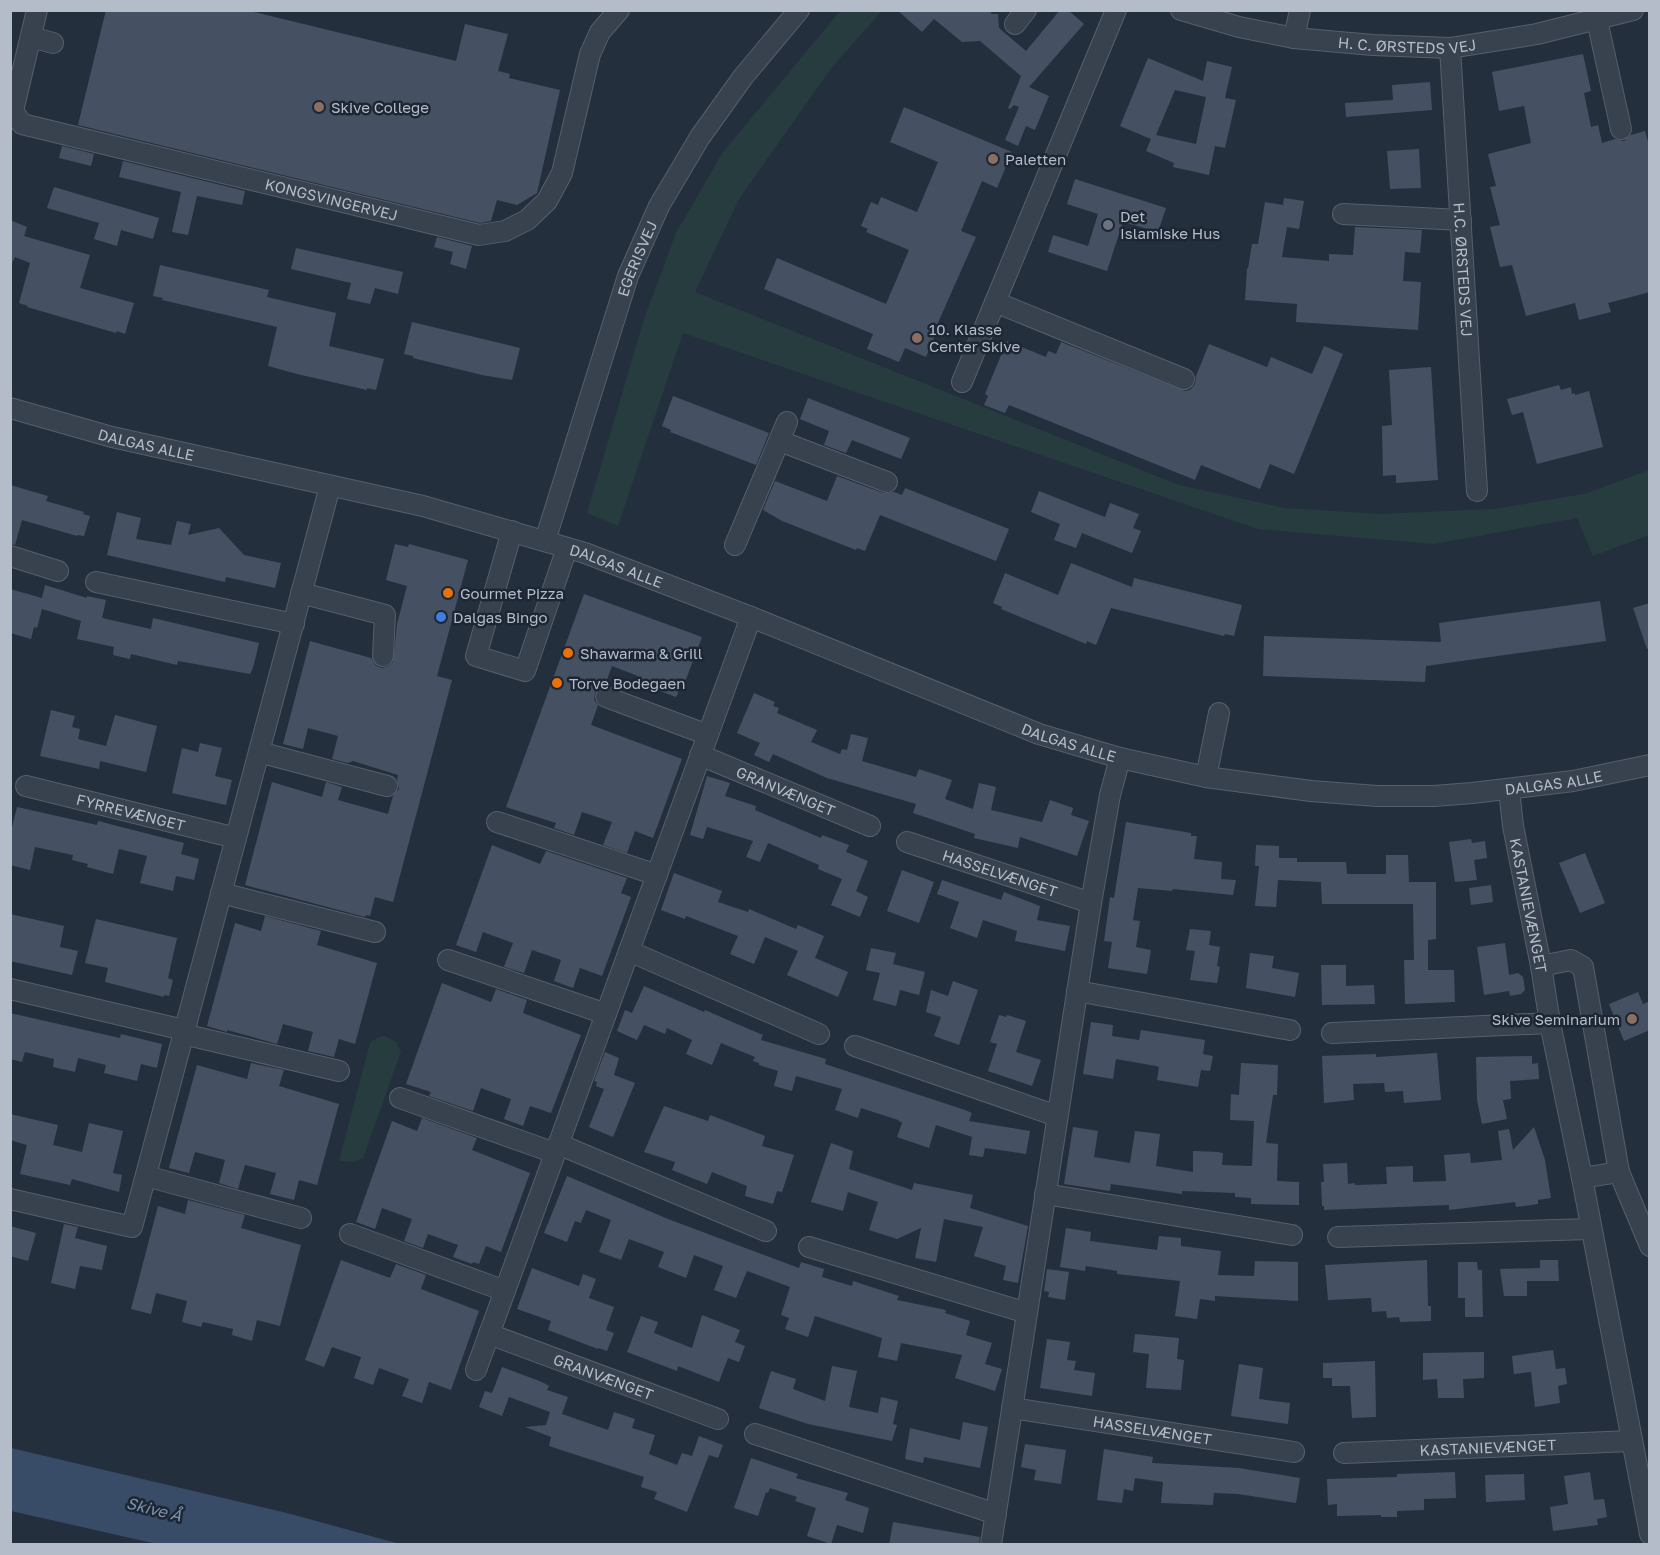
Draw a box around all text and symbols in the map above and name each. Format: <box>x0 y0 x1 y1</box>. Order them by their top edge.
street label: H. C. ØRSTEDS VEJ <box>1337 33 1477 57</box>
place label: Skive College <box>331 98 429 116</box>
marker: Skive College <box>312 100 326 114</box>
place label: Paletten <box>1005 150 1066 168</box>
marker: Paletten <box>986 152 1000 166</box>
street label: KONGSVINGERVEJ <box>263 174 400 224</box>
street label: H.C. ØRSTEDS VEJ <box>1450 202 1477 337</box>
place label: Det Islamiske Hus <box>1120 207 1220 242</box>
street label: EGERISVEJ <box>613 218 660 299</box>
marker: Det Islamiske Hus <box>1101 218 1115 232</box>
place label: 10. Klasse Center Skive <box>929 320 1020 355</box>
marker: 10. Klasse Center Skive <box>910 331 924 345</box>
street label: DALGAS ALLE <box>96 424 196 464</box>
street label: DALGAS ALLE <box>568 540 665 591</box>
place label: Gourmet Pizza <box>460 584 564 602</box>
marker: Gourmet Pizza <box>441 586 455 600</box>
place label: Dalgas Bingo <box>453 608 548 626</box>
marker: Dalgas Bingo <box>434 610 448 624</box>
place label: Shawarma & Grill <box>580 644 703 662</box>
marker: Shawarma & Grill <box>561 646 575 660</box>
place label: Torve Bodegaen <box>569 674 685 692</box>
marker: Torve Bodegaen <box>550 676 564 690</box>
street label: DALGAS ALLE <box>1019 719 1118 765</box>
street label: GRANVÆNGET <box>734 762 838 819</box>
street label: DALGAS ALLE <box>1504 766 1604 798</box>
street label: FYRREVÆNGET <box>74 790 187 834</box>
street label: KASTANIEVÆNGET <box>1507 836 1551 974</box>
street label: HASSELVÆNGET <box>940 845 1060 900</box>
place label: Skive Seminarium <box>1492 1010 1620 1028</box>
marker: Skive Seminarium <box>1625 1012 1639 1026</box>
street label: GRANVÆNGET <box>551 1350 656 1403</box>
street label: HASSELVÆNGET <box>1092 1412 1213 1448</box>
street label: KASTANIEVÆNGET <box>1419 1435 1557 1459</box>
water label: Skive Å <box>124 1492 184 1526</box>

